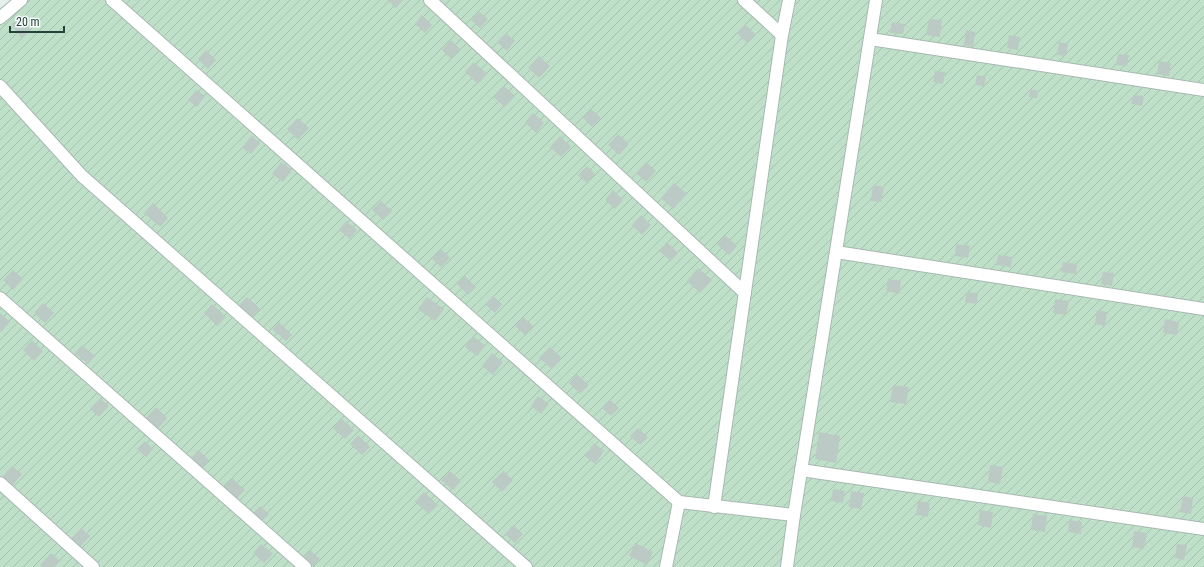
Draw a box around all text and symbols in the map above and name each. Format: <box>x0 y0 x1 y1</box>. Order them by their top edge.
scale bar <box>10 8 64 34</box>
text: 20 m <box>16 15 40 29</box>

